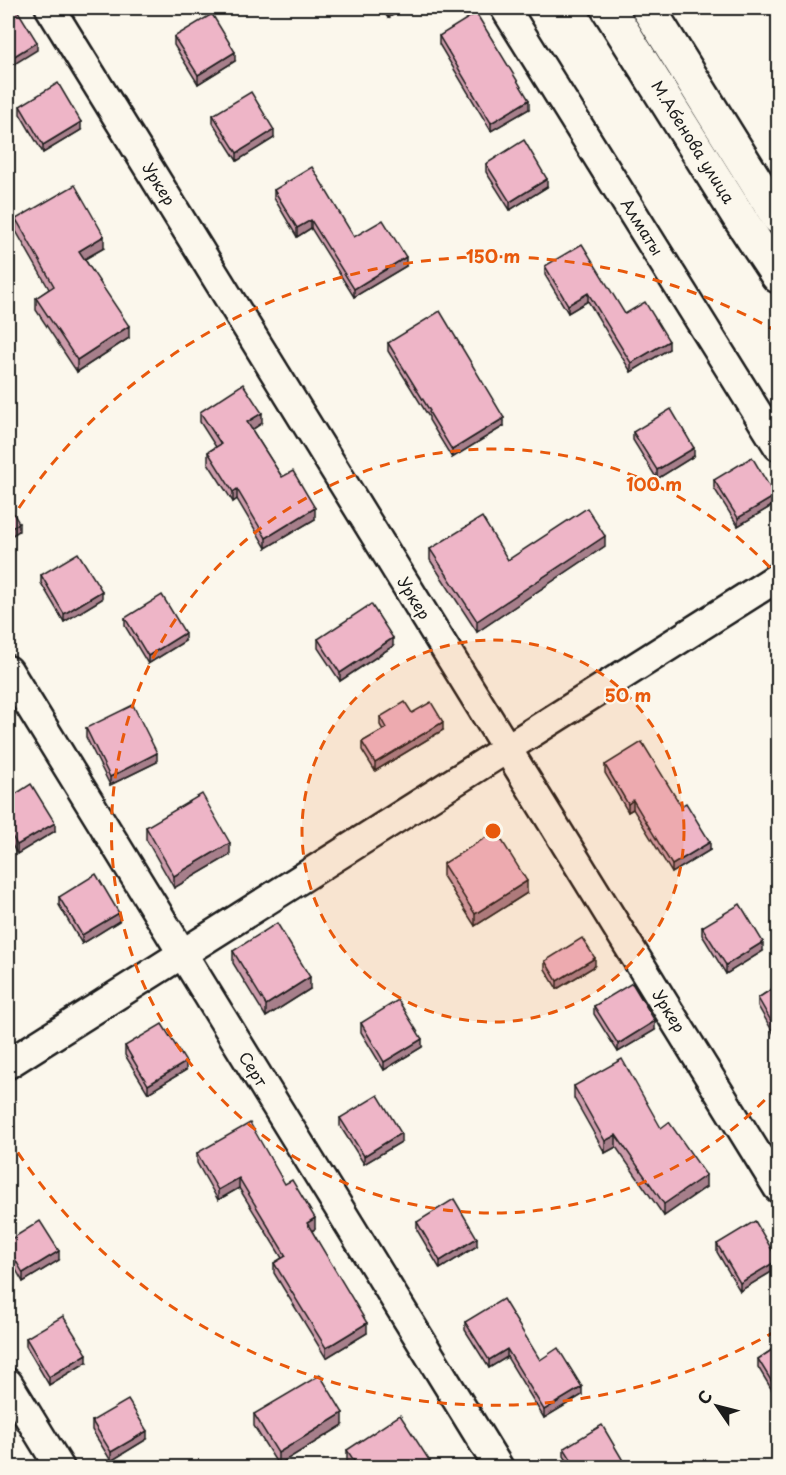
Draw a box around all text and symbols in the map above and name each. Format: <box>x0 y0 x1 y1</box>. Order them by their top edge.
street label: М.Абенова улица <box>646 75 741 208</box>
street label: Уркер <box>137 157 182 210</box>
street label: Алматы <box>616 193 670 260</box>
text: 150 m <box>466 242 520 269</box>
text: 100 m <box>626 470 682 497</box>
street label: Уркер <box>392 571 437 624</box>
text: 50 m <box>605 681 651 708</box>
centre of rings <box>483 821 503 841</box>
street label: Уркер <box>647 984 692 1037</box>
street label: Серт <box>234 1046 274 1091</box>
north arrow <box>687 1376 747 1436</box>
text: С <box>691 1385 717 1409</box>

